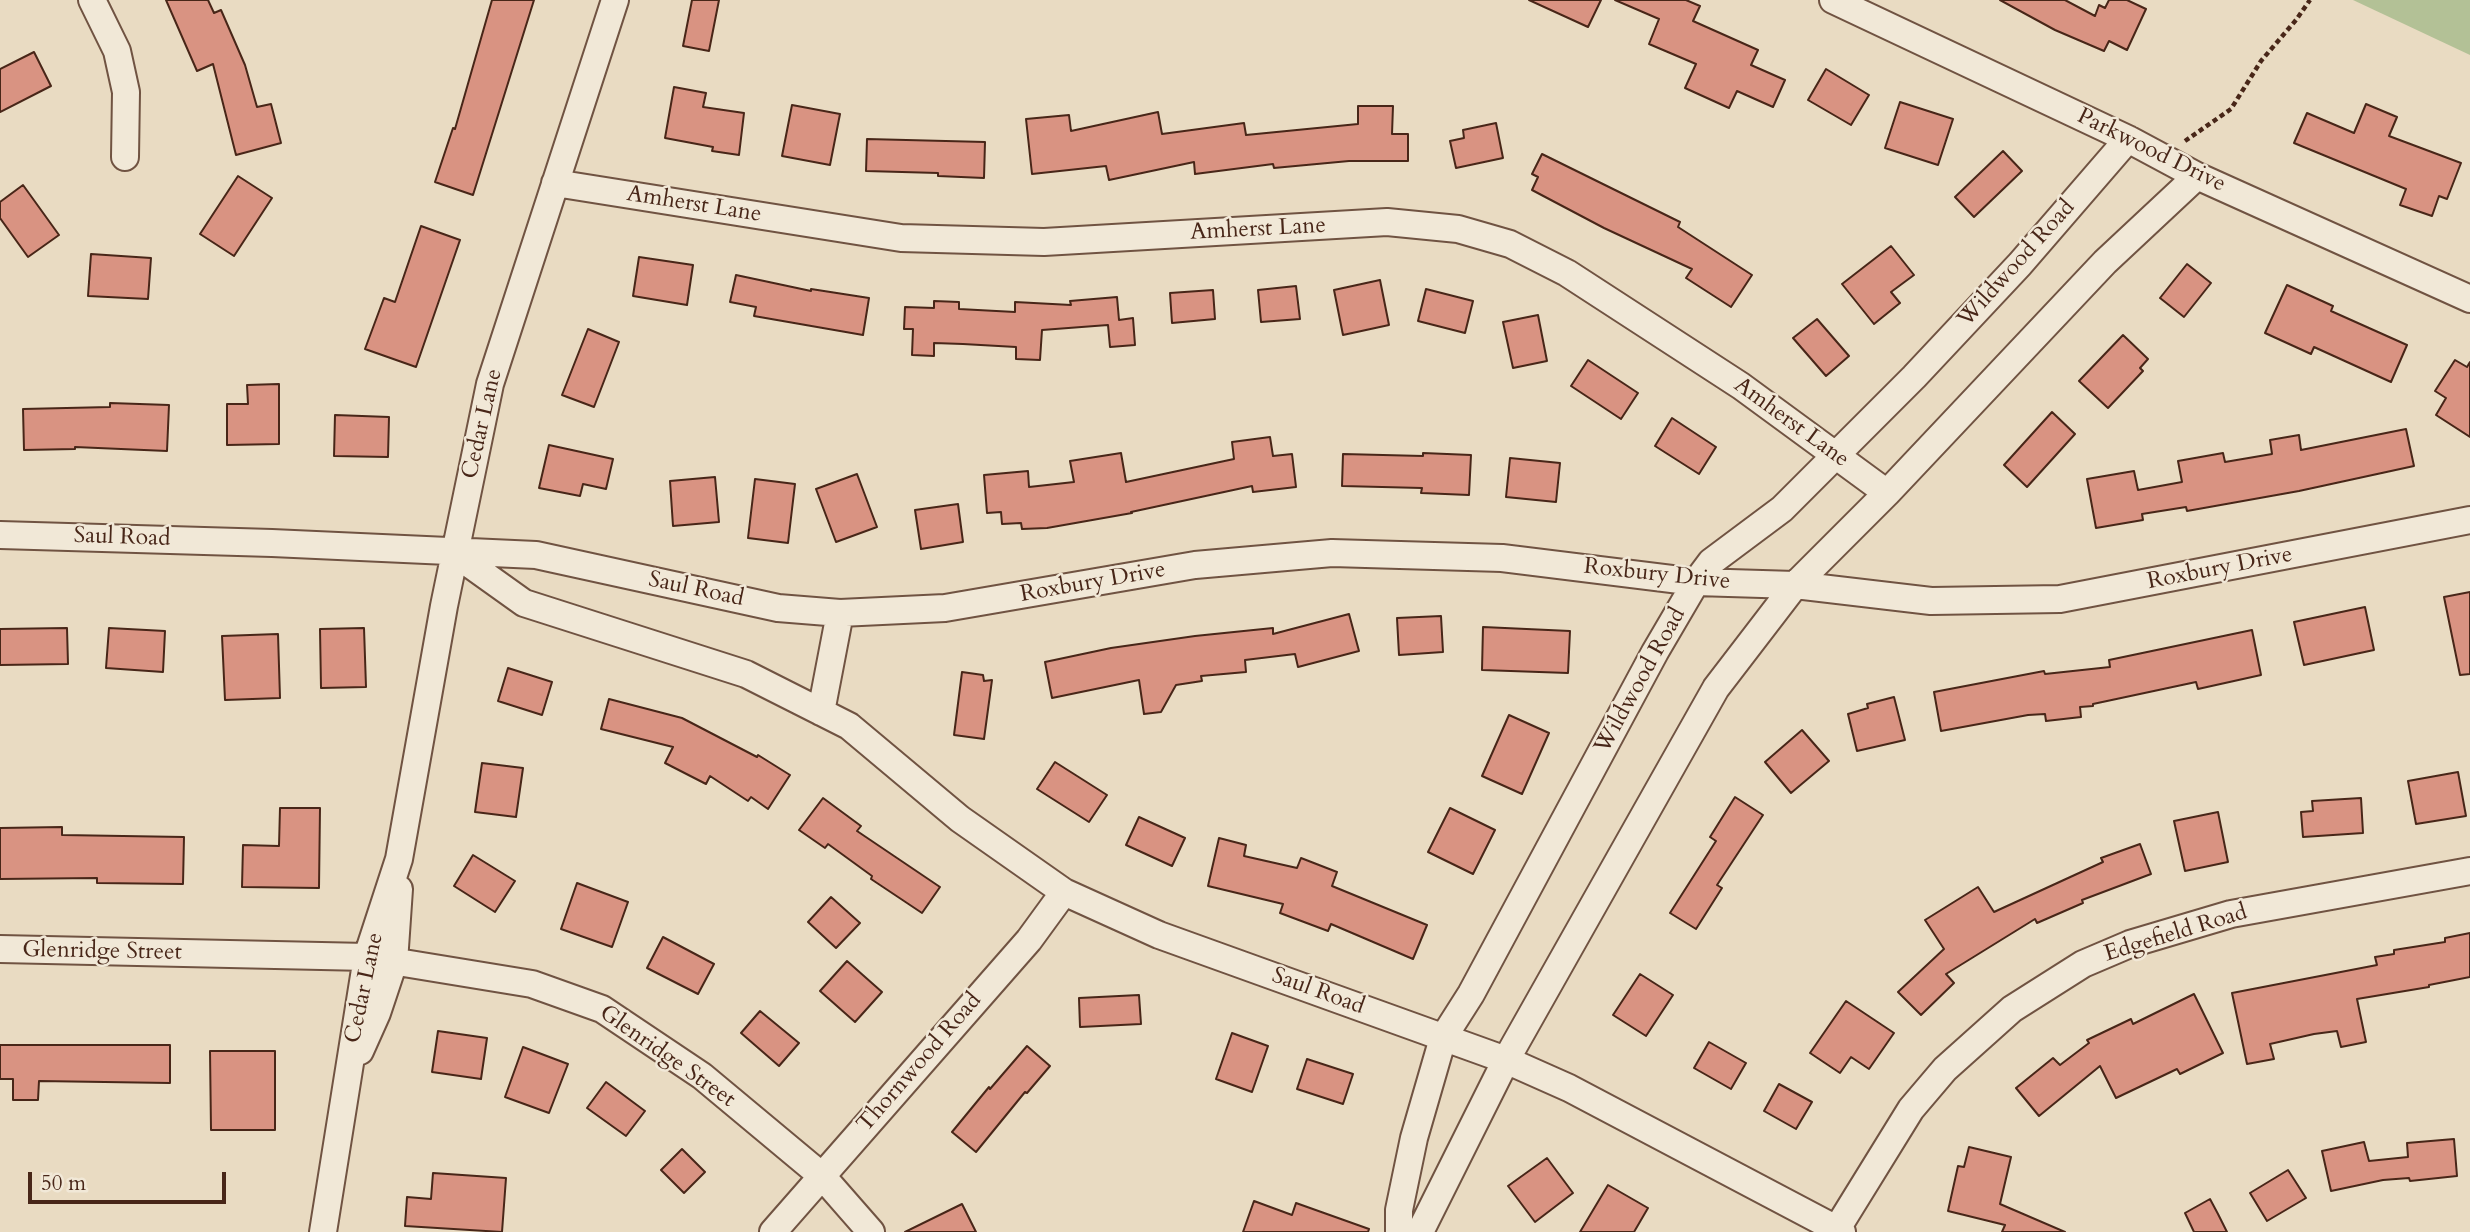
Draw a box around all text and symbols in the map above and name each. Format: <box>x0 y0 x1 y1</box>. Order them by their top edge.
street label: Parkwood Drive <box>2072 103 2230 199</box>
street label: Amherst Lane <box>625 181 763 229</box>
street label: Wildwood Road <box>1952 194 2082 334</box>
street label: Amherst Lane <box>1189 213 1327 247</box>
street label: Cedar Lane <box>457 366 509 482</box>
street label: Amherst Lane <box>1728 372 1854 474</box>
street label: Saul Road <box>73 523 171 553</box>
street label: Roxbury Drive <box>2145 541 2295 597</box>
street label: Roxbury Drive <box>1582 554 1732 596</box>
street label: Roxbury Drive <box>1018 557 1168 609</box>
street label: Saul Road <box>646 566 746 614</box>
street label: Wildwood Road <box>1590 603 1692 759</box>
street label: Edgefield Road <box>2101 899 2251 969</box>
street label: Cedar Lane <box>340 930 390 1046</box>
street label: Glenridge Street <box>22 937 182 967</box>
street label: Saul Road <box>1268 963 1368 1021</box>
street label: Thornwood Road <box>852 988 988 1138</box>
street label: Glenridge Street <box>594 1000 740 1114</box>
scale bar <box>32 1158 229 1202</box>
text: 50 m <box>41 1169 86 1198</box>

